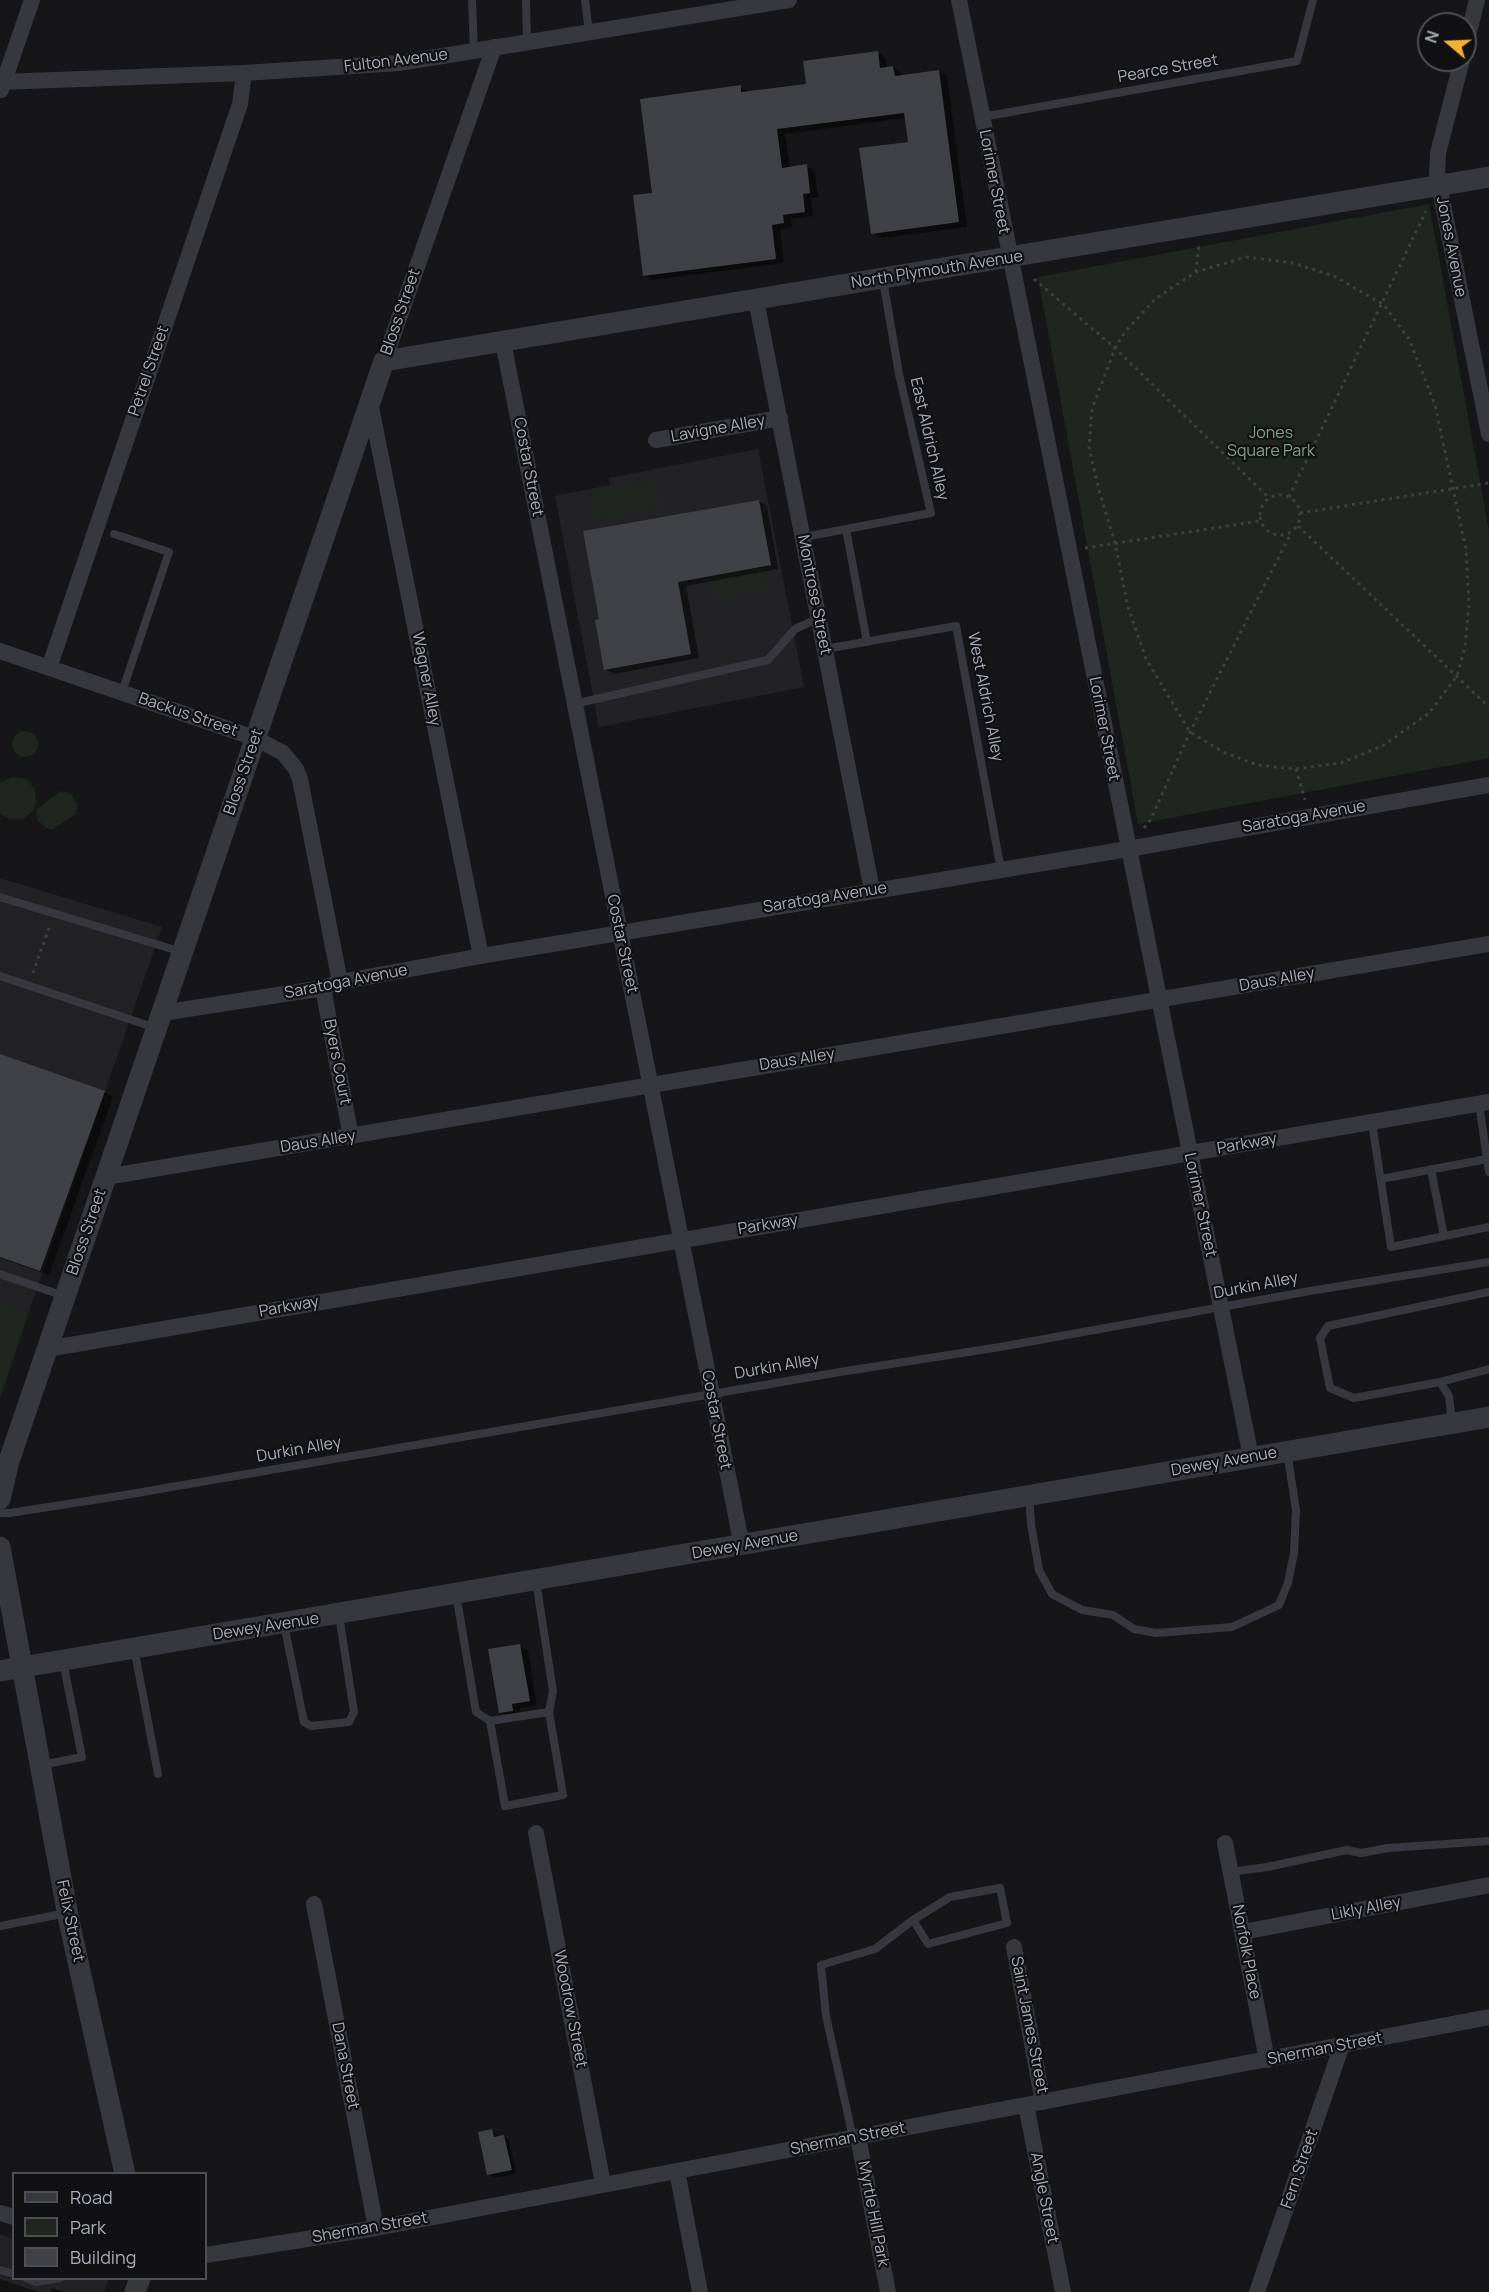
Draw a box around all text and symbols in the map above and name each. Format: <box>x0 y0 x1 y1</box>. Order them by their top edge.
north arrow <box>1417 12 1477 72</box>
text: N <box>1420 28 1444 46</box>
street label: Fulton Avenue <box>343 45 449 77</box>
street label: Pearce Street <box>1116 51 1220 87</box>
street label: Lorimer Street <box>974 128 1014 236</box>
street label: Jones Avenue <box>1432 195 1470 299</box>
street label: North Plymouth Avenue <box>850 247 1024 293</box>
street label: Bloss Street <box>377 266 425 358</box>
street label: Petrel Street <box>125 323 173 419</box>
street label: East Aldrich Alley <box>906 376 952 502</box>
street label: Lavigne Alley <box>669 411 767 447</box>
street label: Costar Street <box>509 416 547 518</box>
park label: Jones Square Park <box>1227 424 1315 462</box>
street label: Montrose Street <box>793 533 835 657</box>
street label: Wagner Alley <box>407 630 445 728</box>
street label: West Aldrich Alley <box>963 631 1007 763</box>
street label: Lorimer Street <box>1084 675 1124 783</box>
street label: Backus Street <box>136 689 240 741</box>
street label: Bloss Street <box>220 726 268 818</box>
street label: Saratoga Avenue <box>1241 797 1367 837</box>
street label: Saratoga Avenue <box>762 879 888 917</box>
street label: Costar Street <box>602 893 642 995</box>
street label: Saratoga Avenue <box>283 961 409 1003</box>
street label: Daus Alley <box>1238 964 1316 996</box>
street label: Byers Court <box>319 1018 355 1106</box>
street label: Daus Alley <box>758 1045 836 1075</box>
street label: Daus Alley <box>279 1127 357 1157</box>
street label: Parkway <box>1216 1129 1278 1159</box>
street label: Lorimer Street <box>1180 1151 1220 1259</box>
street label: Bloss Street <box>63 1186 111 1278</box>
street label: Parkway <box>737 1211 799 1239</box>
street label: Durkin Alley <box>1212 1268 1300 1304</box>
street label: Parkway <box>258 1292 320 1322</box>
street label: Durkin Alley <box>733 1350 821 1384</box>
street label: Costar Street <box>697 1369 735 1471</box>
street label: Durkin Alley <box>255 1433 343 1467</box>
street label: Dewey Avenue <box>1169 1443 1279 1481</box>
street label: Dewey Avenue <box>690 1526 800 1564</box>
street label: Dewey Avenue <box>211 1609 321 1645</box>
street label: Felix Street <box>52 1878 88 1964</box>
street label: Likly Alley <box>1330 1893 1402 1925</box>
street label: Norfolk Place <box>1227 1903 1265 2001</box>
street label: Woodrow Street <box>549 1948 591 2070</box>
street label: Saint James Street <box>1006 1955 1052 2095</box>
street label: Dana Street <box>327 2021 363 2111</box>
street label: Sherman Street <box>1266 2028 1384 2070</box>
street label: Sherman Street <box>789 2118 907 2160</box>
street label: Fern Street <box>1277 2127 1323 2211</box>
street label: Angle Street <box>1026 2151 1062 2245</box>
street label: Myrtle Hill Park <box>853 2159 893 2269</box>
legend <box>12 2172 207 2280</box>
text: Road <box>70 2185 113 2209</box>
street label: Sherman Street <box>311 2208 429 2248</box>
text: Park <box>70 2215 106 2239</box>
text: Building <box>70 2245 136 2269</box>

